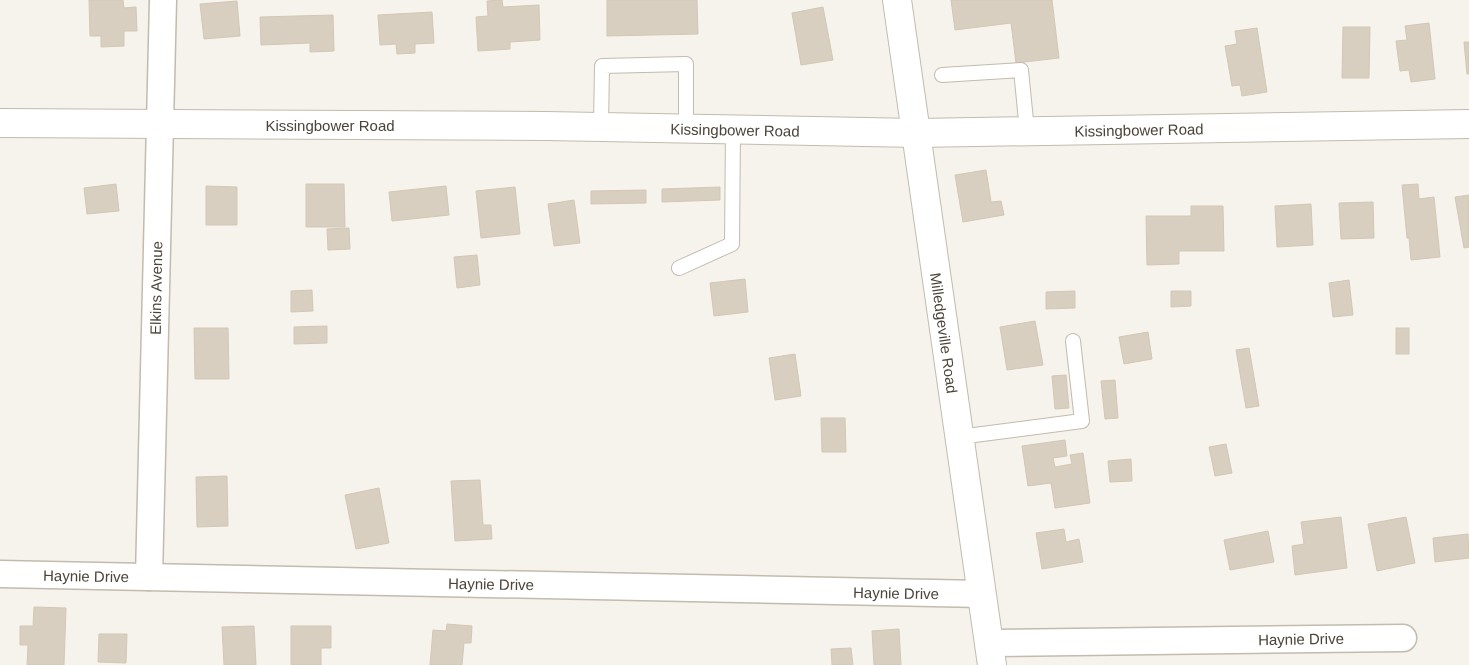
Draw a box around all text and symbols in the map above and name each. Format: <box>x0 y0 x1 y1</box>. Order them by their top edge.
street label: Kissingbower Road <box>265 117 395 134</box>
street label: Kissingbower Road <box>670 120 800 140</box>
street label: Kissingbower Road <box>1074 120 1204 140</box>
street label: Elkins Avenue <box>147 241 165 335</box>
street label: Milledgeville Road <box>927 272 961 394</box>
street label: Haynie Drive <box>43 567 129 585</box>
street label: Haynie Drive <box>448 575 534 593</box>
street label: Haynie Drive <box>853 584 939 602</box>
street label: Haynie Drive <box>1258 630 1344 648</box>

